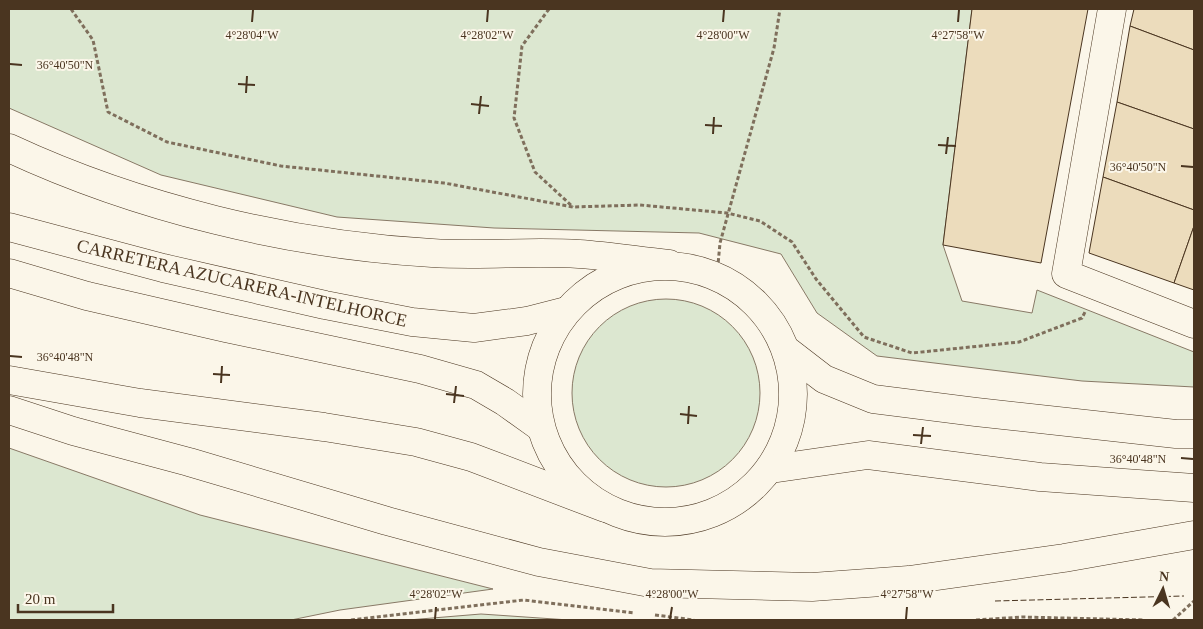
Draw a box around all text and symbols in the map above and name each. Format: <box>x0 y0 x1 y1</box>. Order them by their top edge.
text: 4°28'04"W <box>225 28 279 42</box>
text: 4°28'02"W <box>460 28 514 42</box>
text: 4°28'00"W <box>696 28 750 42</box>
text: 4°27'58"W <box>931 28 985 42</box>
text: 36°40'50"N <box>37 58 94 72</box>
text: 36°40'50"N <box>1110 160 1167 174</box>
street label: CARRETERA AZUCARERA-INTELHORCE <box>75 235 409 331</box>
text: 36°40'48"N <box>37 350 94 364</box>
text: 36°40'48"N <box>1110 452 1167 466</box>
north arrow <box>1138 564 1188 614</box>
text: N <box>1158 569 1170 584</box>
scale bar <box>18 582 112 614</box>
text: 4°28'02"W <box>409 587 463 601</box>
text: 4°28'00"W <box>645 587 699 601</box>
text: 4°27'58"W <box>880 587 934 601</box>
text: 20 m <box>25 591 56 607</box>

